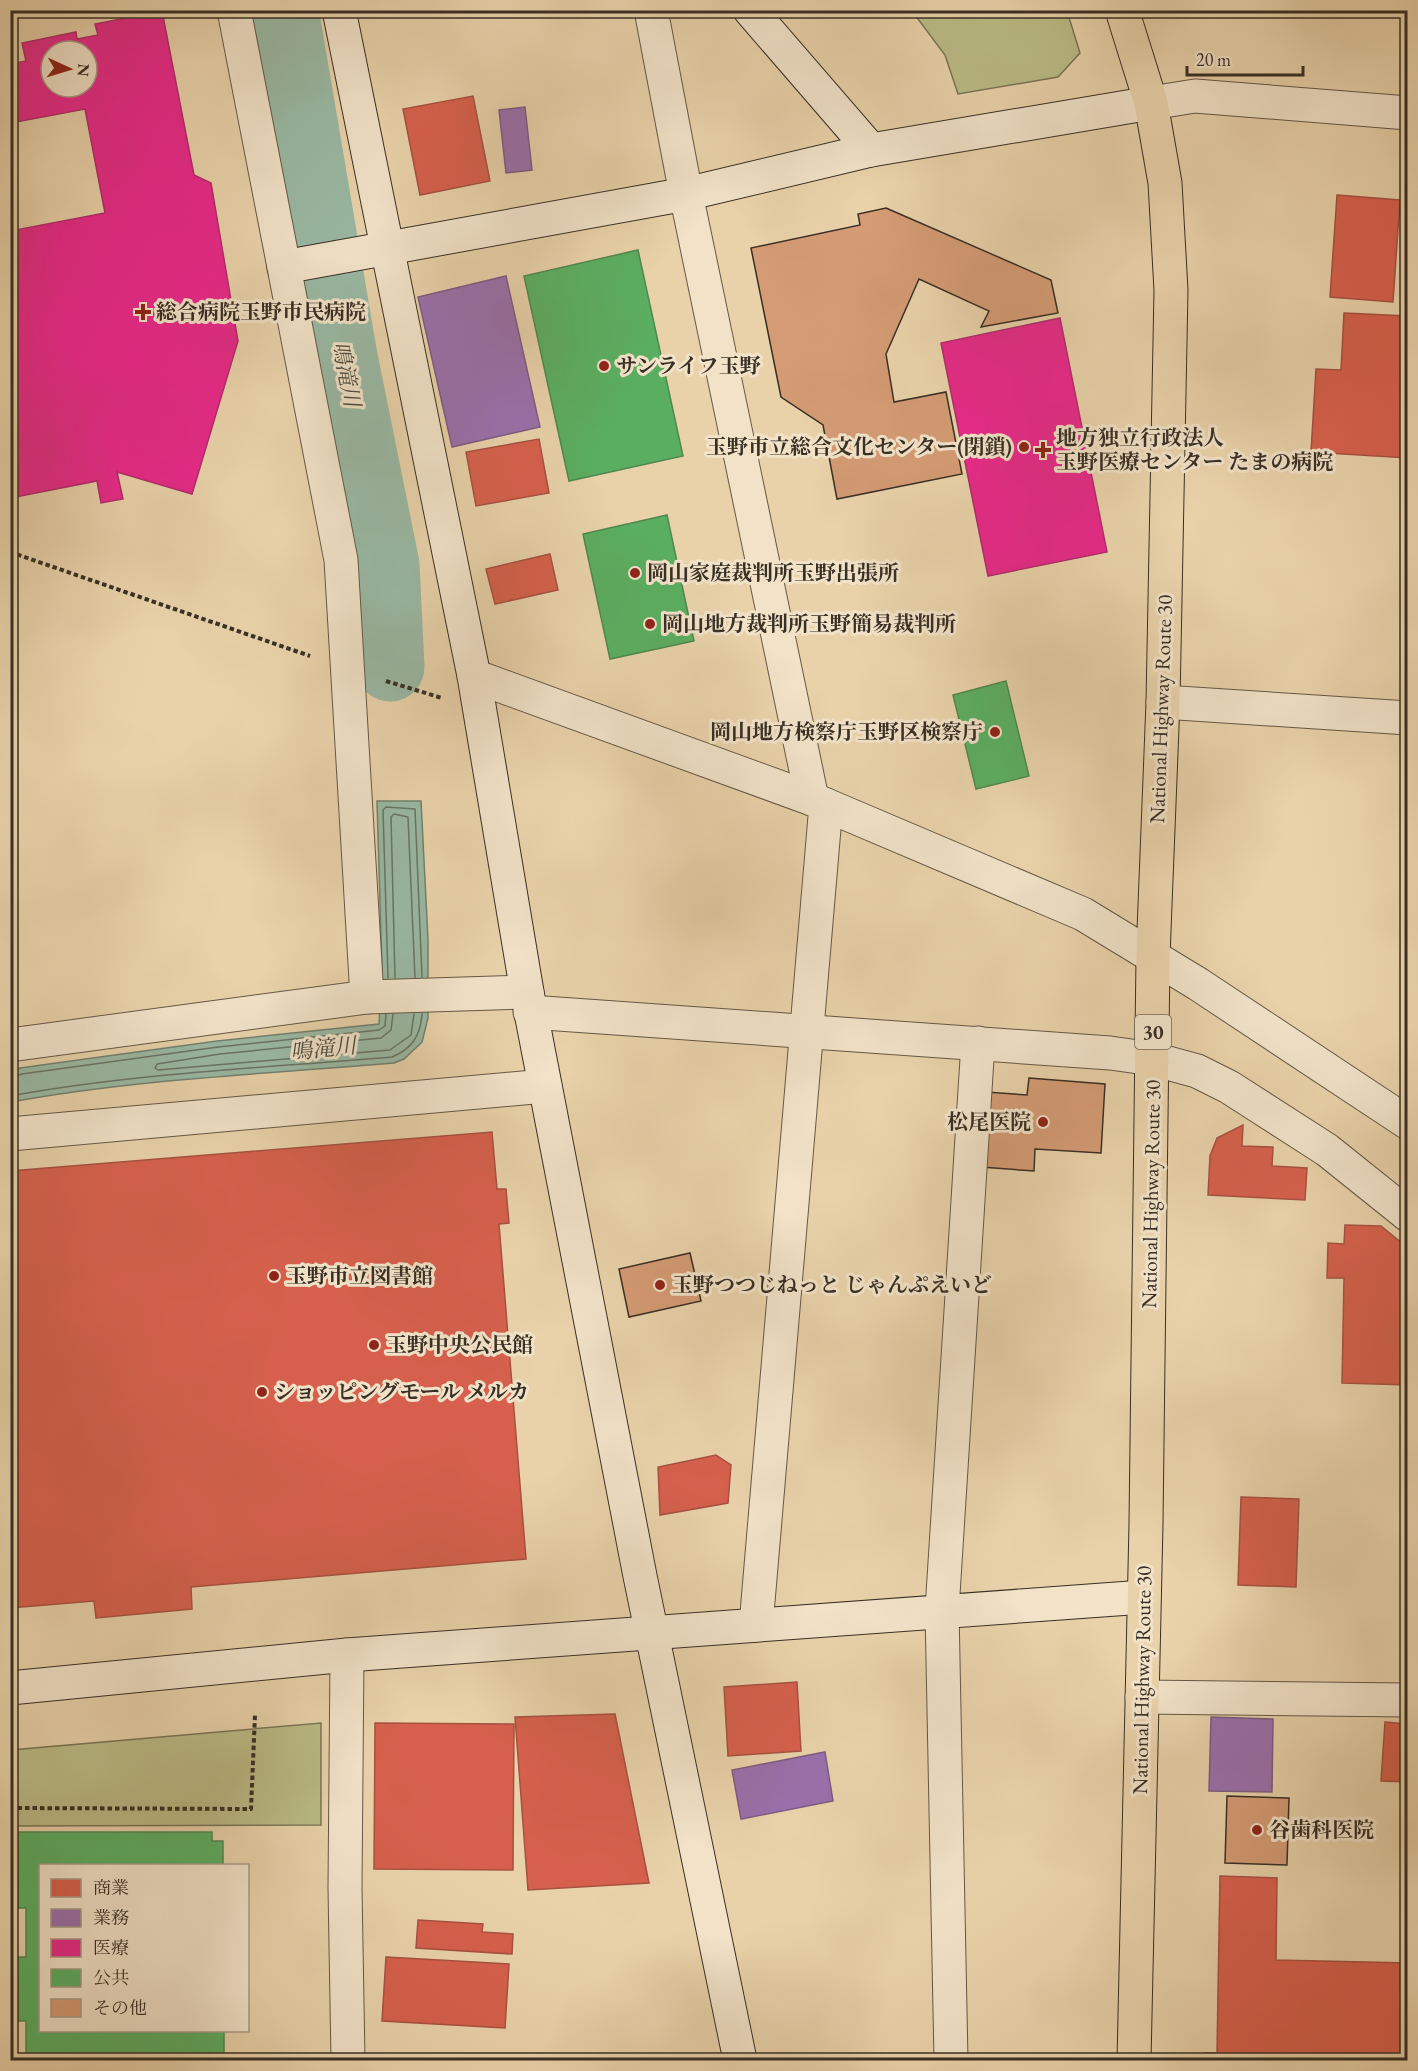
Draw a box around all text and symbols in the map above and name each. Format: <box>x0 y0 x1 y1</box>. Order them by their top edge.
north arrow <box>39 39 99 99</box>
scale bar <box>1187 39 1302 77</box>
text: 20 m <box>1196 48 1231 71</box>
text: N <box>73 63 94 77</box>
place label: 総合病院玉野市民病院 <box>156 298 366 325</box>
marker: 総合病院玉野市民病院 <box>134 303 152 321</box>
water label: 鳴滝川 <box>326 339 367 411</box>
place label: サンライフ玉野 <box>616 352 761 379</box>
marker: サンライフ玉野 <box>597 359 611 373</box>
place label: 地方独立行政法人 玉野医療センター たまの病院 <box>1056 424 1333 475</box>
place label: 玉野市立総合文化センター(閉鎖) <box>706 433 1012 460</box>
marker: 玉野市立総合文化センター(閉鎖) <box>1017 440 1031 454</box>
marker: 地方独立行政法人 玉野医療センター たまの病院 <box>1034 441 1052 459</box>
place label: 岡山家庭裁判所玉野出張所 <box>647 559 899 586</box>
marker: 岡山家庭裁判所玉野出張所 <box>628 566 642 580</box>
street label: National Highway Route 30 <box>1143 594 1178 824</box>
place label: 岡山地方裁判所玉野簡易裁判所 <box>662 610 956 637</box>
marker: 岡山地方裁判所玉野簡易裁判所 <box>643 617 657 631</box>
place label: 岡山地方検察庁玉野区検察庁 <box>710 718 983 745</box>
marker: 岡山地方検察庁玉野区検察庁 <box>988 725 1002 739</box>
road number: 30 <box>1135 1015 1171 1049</box>
water label: 鳴滝川 <box>289 1030 359 1066</box>
street label: National Highway Route 30 <box>1135 1079 1166 1309</box>
place label: 松尾医院 <box>947 1108 1031 1135</box>
marker: 松尾医院 <box>1036 1115 1050 1129</box>
place label: 玉野市立図書館 <box>286 1262 433 1289</box>
marker: 玉野市立図書館 <box>267 1269 281 1283</box>
place label: 玉野つつじねっと じゃんぷえいど <box>672 1271 992 1298</box>
marker: 玉野つつじねっと じゃんぷえいど <box>653 1278 667 1292</box>
place label: 玉野中央公民館 <box>386 1331 533 1358</box>
marker: 玉野中央公民館 <box>367 1338 381 1352</box>
place label: ショッピングモール メルカ <box>274 1378 529 1405</box>
marker: ショッピングモール メルカ <box>255 1385 269 1399</box>
street label: National Highway Route 30 <box>1126 1565 1157 1795</box>
place label: 谷歯科医院 <box>1269 1816 1374 1843</box>
marker: 谷歯科医院 <box>1250 1823 1264 1837</box>
legend <box>39 1864 249 2032</box>
text: 商業 <box>93 1876 129 1899</box>
text: 業務 <box>93 1906 129 1929</box>
text: 医療 <box>93 1936 129 1959</box>
text: 公共 <box>93 1966 129 1989</box>
text: その他 <box>93 1996 147 2019</box>

